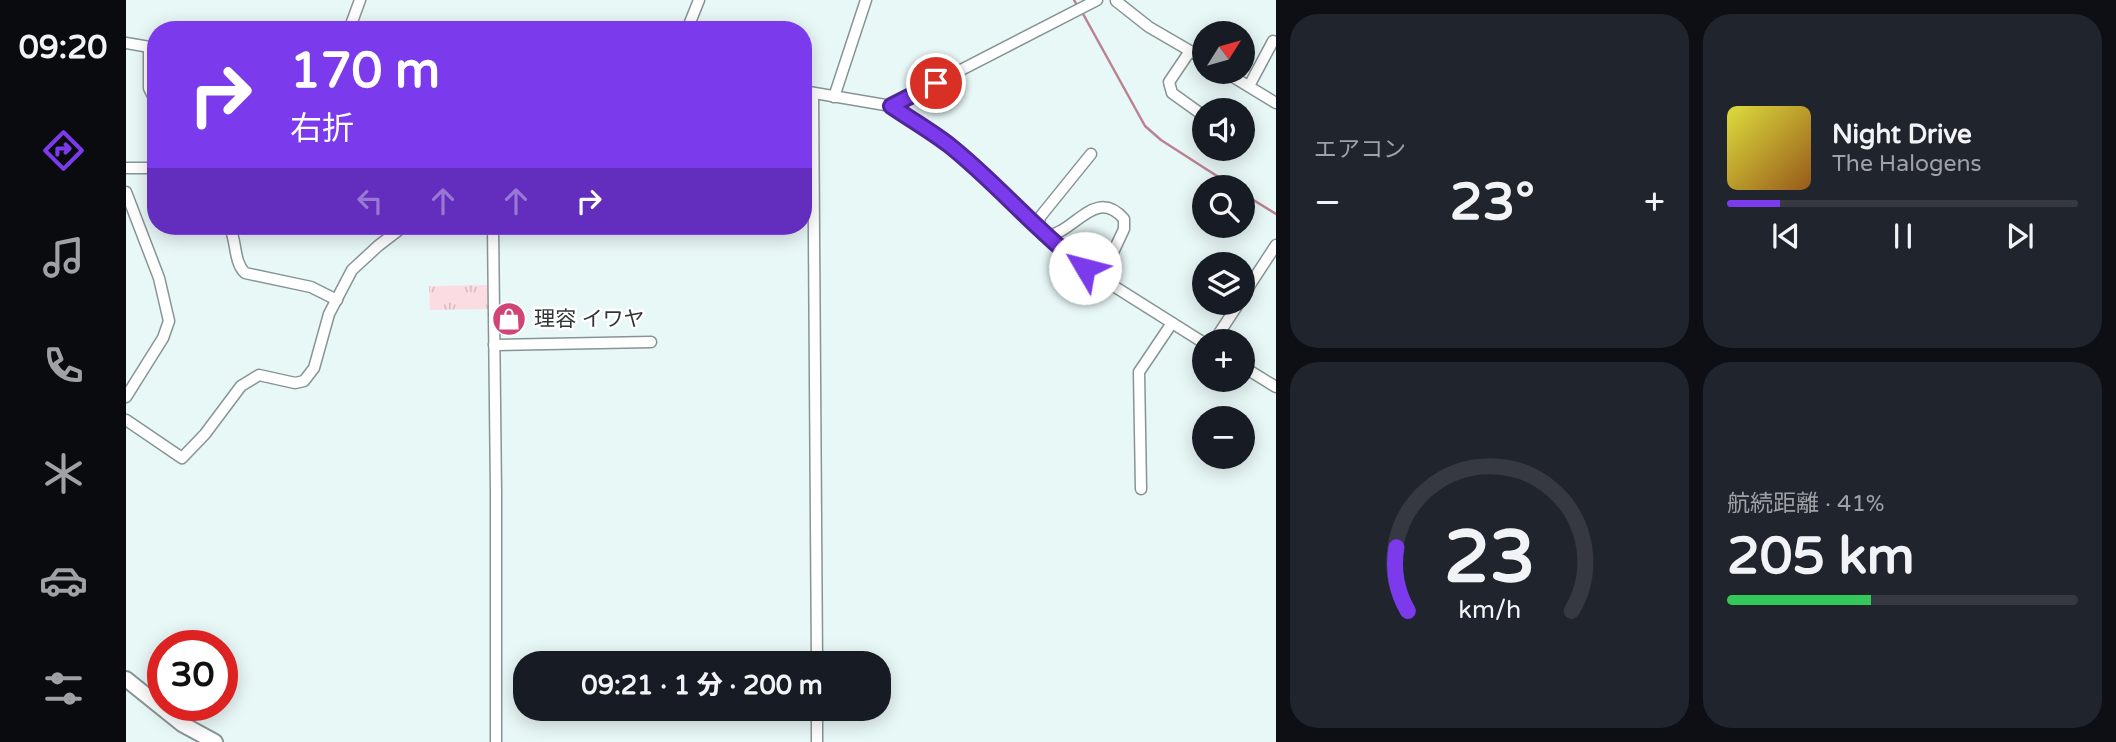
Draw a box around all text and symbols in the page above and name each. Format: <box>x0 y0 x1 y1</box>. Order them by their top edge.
north arrow <box>1192 21 1255 84</box>
map controls <box>1192 21 1255 469</box>
text: 09:20 <box>19 29 107 67</box>
text: 170 m <box>290 42 440 101</box>
icon: right <box>175 49 266 140</box>
pin <box>906 53 966 113</box>
icon: arrive <box>917 64 955 102</box>
button: sound <box>1192 98 1255 161</box>
text: 右折 <box>290 110 354 148</box>
text: Night Drive <box>1832 119 1972 150</box>
icon: directions <box>39 126 88 175</box>
text: エアコン <box>1314 136 1406 164</box>
text: The Halogens <box>1832 150 1981 178</box>
text: 23° <box>1450 171 1535 234</box>
button: search <box>1192 175 1255 238</box>
text: − <box>1314 180 1341 226</box>
text: + <box>1644 180 1665 226</box>
icon: left <box>351 182 389 220</box>
icon: ahead <box>424 182 462 220</box>
icon: ahead <box>497 182 535 220</box>
icon: right <box>570 182 608 220</box>
icon: previous <box>1767 217 1805 255</box>
icon: pause <box>1884 217 1922 255</box>
icon: next <box>2001 217 2039 255</box>
position arrow <box>1048 231 1122 305</box>
icon: music <box>39 233 88 282</box>
button: layers <box>1192 252 1255 315</box>
shop icon: 理容 イワヤ <box>490 300 528 338</box>
place label: 理容 イワヤ <box>534 307 644 332</box>
button: + <box>1192 329 1255 392</box>
icon: phone <box>39 341 88 390</box>
button: − <box>1192 406 1255 469</box>
icon: climate <box>39 449 88 498</box>
text: 航続距離 · 41% <box>1727 490 1885 518</box>
text: 23 <box>1444 514 1535 602</box>
text: 205 km <box>1727 525 1915 588</box>
icon: car <box>39 556 88 605</box>
text: km/h <box>1458 595 1521 625</box>
speed limit sign: 30 <box>147 630 238 721</box>
icon: filters <box>39 664 88 713</box>
text: 09:21 · 1 分 · 200 m <box>581 670 823 701</box>

